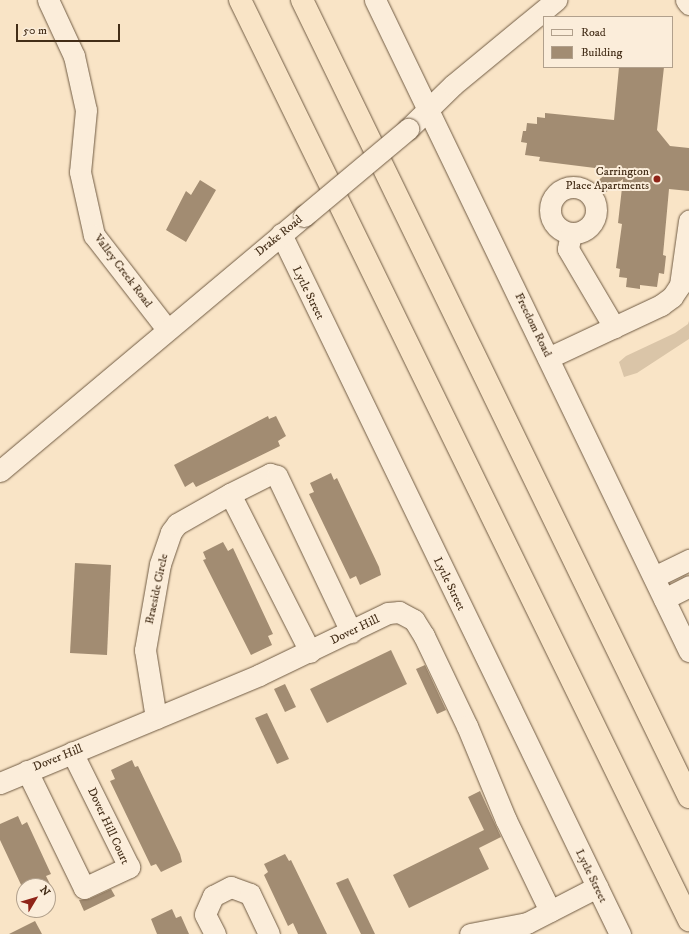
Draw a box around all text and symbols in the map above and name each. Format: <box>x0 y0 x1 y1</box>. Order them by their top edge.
scale bar <box>18 16 122 42</box>
legend <box>543 16 673 68</box>
text: 50 m <box>23 23 47 38</box>
text: Road <box>581 25 606 40</box>
text: Building <box>581 45 622 60</box>
place label: Carrington Place Apartments <box>566 165 649 193</box>
marker: Carrington Place Apartments <box>652 174 662 184</box>
street label: Drake Road <box>252 213 306 259</box>
street label: Valley Creek Road <box>91 232 155 310</box>
street label: Lytle Street <box>289 264 327 322</box>
street label: Freedom Road <box>511 291 555 359</box>
street label: Braeside Circle <box>142 552 172 626</box>
street label: Lytle Street <box>430 555 468 613</box>
street label: Dover Hill <box>328 612 382 648</box>
street label: Dover Hill <box>31 742 85 774</box>
street label: Dover Hill Court <box>84 785 132 867</box>
street label: Lytle Street <box>572 847 610 905</box>
north arrow <box>16 878 56 918</box>
text: N <box>36 883 53 899</box>

